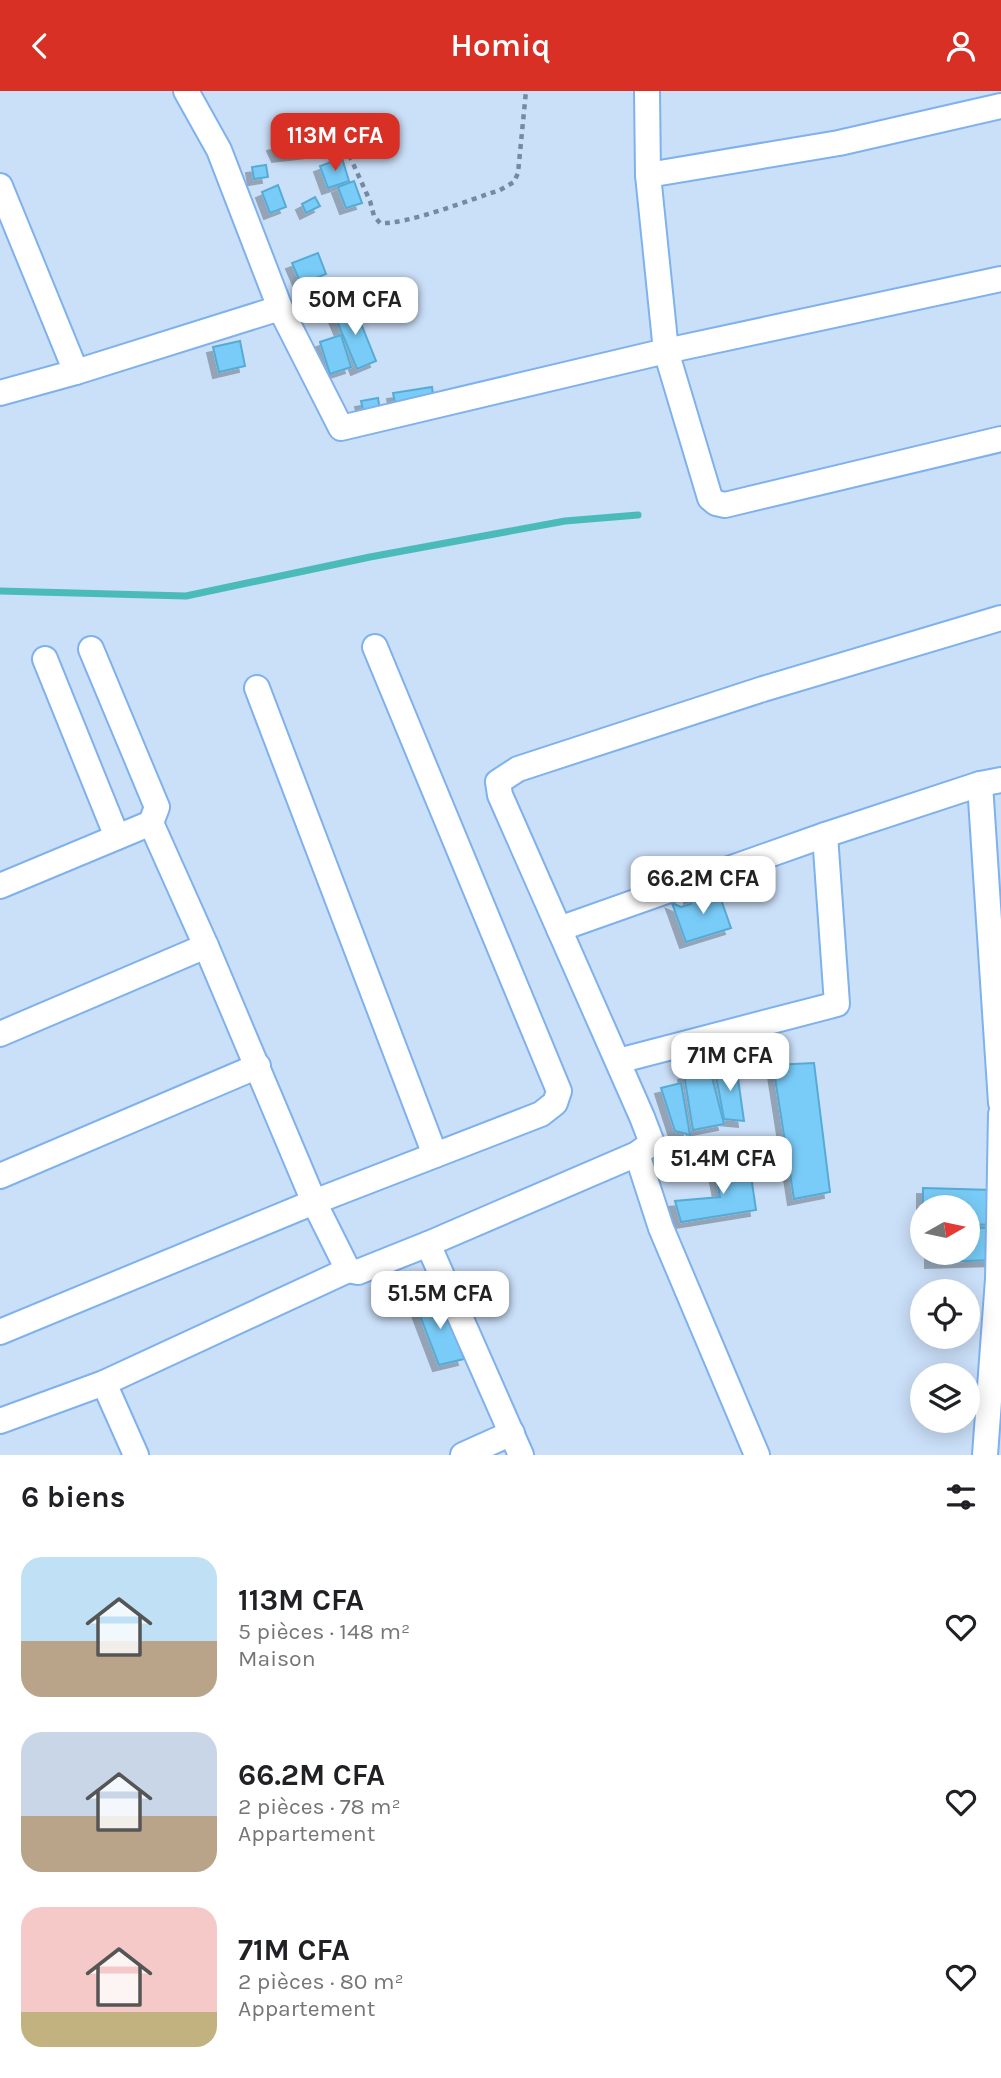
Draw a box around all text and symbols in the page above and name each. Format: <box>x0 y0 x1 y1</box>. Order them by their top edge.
icon: back <box>21 27 59 65</box>
text: Homiq <box>451 27 550 64</box>
icon: person <box>942 27 980 65</box>
pin: 113M CFA <box>263 113 407 173</box>
text: 113M CFA <box>287 122 383 149</box>
pin: 50M CFA <box>290 278 420 337</box>
text: 50M CFA <box>308 286 402 313</box>
pin: 66.2M CFA <box>623 857 783 916</box>
text: 66.2M CFA <box>647 865 759 892</box>
pin: 71M CFA <box>665 1033 795 1093</box>
text: 71M CFA <box>687 1042 773 1069</box>
pin: 51.4M CFA <box>643 1137 803 1196</box>
text: 51.4M CFA <box>670 1145 776 1172</box>
north arrow <box>910 1195 980 1265</box>
map controls <box>910 1195 980 1433</box>
pin: 51.5M CFA <box>360 1271 520 1331</box>
button: locate <box>910 1279 980 1349</box>
text: 51.5M CFA <box>387 1280 493 1307</box>
button: layers <box>910 1363 980 1433</box>
icon: filters <box>942 1478 980 1516</box>
text: 6 biens <box>21 1479 125 1515</box>
text: 113M CFA <box>238 1582 364 1618</box>
icon: home <box>77 1585 161 1669</box>
icon: heart <box>942 1608 980 1646</box>
text: 5 pièces · 148 m² <box>238 1618 410 1645</box>
text: Maison <box>238 1645 316 1672</box>
text: 66.2M CFA <box>238 1757 385 1793</box>
icon: home <box>77 1760 161 1844</box>
icon: heart <box>942 1783 980 1821</box>
text: 2 pièces · 78 m² <box>238 1793 401 1820</box>
text: Appartement <box>238 1820 375 1847</box>
text: 71M CFA <box>238 1932 350 1968</box>
icon: home <box>77 1935 161 2019</box>
icon: heart <box>942 1958 980 1996</box>
text: 2 pièces · 80 m² <box>238 1968 404 1995</box>
text: Appartement <box>238 1995 375 2022</box>

